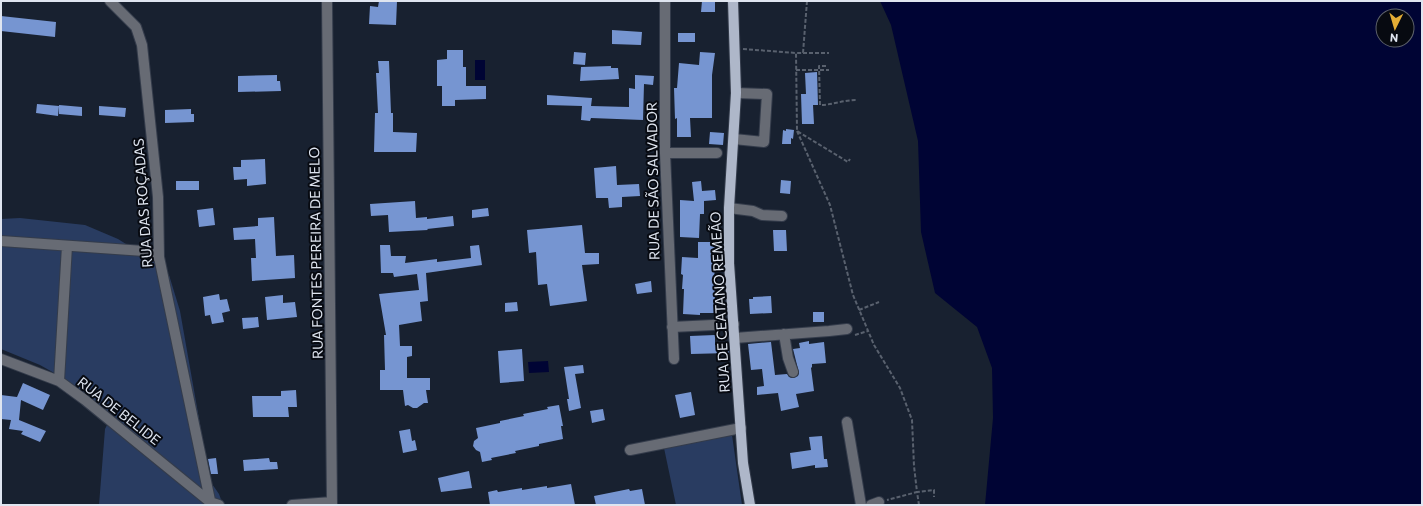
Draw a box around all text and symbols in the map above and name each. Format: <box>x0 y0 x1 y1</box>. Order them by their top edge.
north arrow <box>1375 8 1415 48</box>
text: N <box>1389 32 1399 45</box>
street label: RUA DE SÃO SALVADOR <box>643 102 662 260</box>
street label: RUA DAS ROÇADAS <box>130 138 155 268</box>
street label: RUA FONTES PEREIRA DE MELO <box>305 147 326 359</box>
street label: RUA DE CEATANO REMEÃO <box>706 211 733 393</box>
street label: RUA DE BELIDE <box>74 373 164 448</box>

